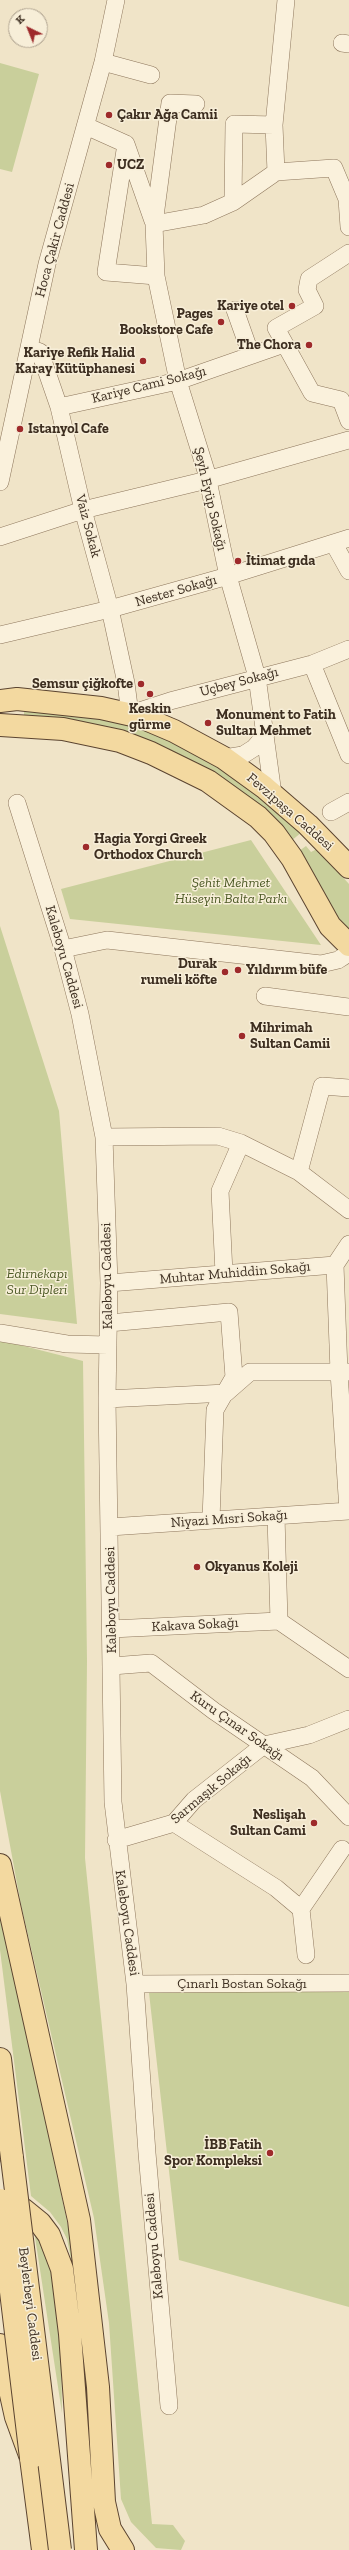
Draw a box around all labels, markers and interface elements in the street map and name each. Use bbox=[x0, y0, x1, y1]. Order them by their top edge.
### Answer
north arrow bbox=[8, 8, 48, 48]
text: K bbox=[13, 12, 27, 27]
place label: Çakır Ağa Camii bbox=[117, 107, 218, 123]
marker: Çakır Ağa Camii bbox=[104, 110, 114, 120]
place label: UCZ bbox=[117, 157, 144, 173]
marker: UCZ bbox=[104, 160, 114, 170]
street label: Hoca Çakir Caddesi bbox=[32, 181, 78, 299]
place label: Kariye otel bbox=[217, 298, 284, 314]
marker: Kariye otel bbox=[287, 301, 297, 311]
place label: Pages Bookstore Cafe bbox=[119, 306, 213, 338]
marker: Pages Bookstore Cafe bbox=[216, 317, 226, 327]
place label: The Chora bbox=[237, 337, 301, 353]
marker: The Chora bbox=[304, 340, 314, 350]
place label: Kariye Refik Halid Karay Kütüphanesi bbox=[15, 345, 135, 378]
marker: Kariye Refik Halid Karay Kütüphanesi bbox=[138, 356, 148, 366]
street label: Kariye Cami Sokağı bbox=[90, 363, 208, 407]
place label: Istanyol Cafe bbox=[28, 421, 109, 437]
marker: Istanyol Cafe bbox=[15, 424, 25, 434]
street label: Şeyh Eyüp Sokağı bbox=[190, 445, 230, 553]
street label: Vaiz Sokak bbox=[72, 493, 104, 559]
place label: İtimat gıda bbox=[246, 553, 315, 569]
marker: İtimat gıda bbox=[233, 556, 243, 566]
street label: Nester Sokağı bbox=[133, 571, 219, 611]
street label: Uçbey Sokağı bbox=[198, 663, 280, 701]
place label: Semsur çiğkofte bbox=[32, 676, 133, 692]
marker: Semsur çiğkofte bbox=[136, 679, 146, 689]
marker: Keskin gürme bbox=[145, 689, 155, 699]
place label: Keskin gürme bbox=[129, 701, 171, 734]
place label: Monument to Fatih Sultan Mehmet bbox=[216, 707, 336, 740]
marker: Monument to Fatih Sultan Mehmet bbox=[203, 718, 213, 728]
street label: Fevzipaşa Caddesi bbox=[243, 770, 337, 854]
place label: Hagia Yorgi Greek Orthodox Church bbox=[94, 831, 207, 864]
marker: Hagia Yorgi Greek Orthodox Church bbox=[81, 842, 91, 852]
park label: Şehit Mehmet Hüseyin Balta Parkı bbox=[175, 875, 287, 908]
street label: Kaleboyu Caddesi bbox=[41, 903, 87, 1011]
place label: Durak rumeli köfte bbox=[141, 956, 217, 988]
place label: Yıldırım büfe bbox=[246, 962, 327, 978]
marker: Yıldırım büfe bbox=[233, 965, 243, 975]
marker: Durak rumeli köfte bbox=[220, 967, 230, 977]
place label: Mihrimah Sultan Camii bbox=[250, 1020, 330, 1052]
marker: Mihrimah Sultan Camii bbox=[237, 1031, 247, 1041]
street label: Kaleboyu Caddesi bbox=[98, 1223, 116, 1329]
street label: Muhtar Muhiddin Sokağı bbox=[159, 1258, 311, 1288]
park label: Edirnekapı Sur Dipleri bbox=[7, 1266, 67, 1298]
street label: Niyazi Mısri Sokağı bbox=[170, 1507, 288, 1531]
street label: Kaleboyu Caddesi bbox=[102, 1547, 120, 1653]
place label: Okyanus Koleji bbox=[205, 1559, 298, 1575]
marker: Okyanus Koleji bbox=[192, 1562, 202, 1572]
street label: Kakava Sokağı bbox=[151, 1614, 239, 1636]
street label: Kuru Çınar Sokağı bbox=[187, 1687, 287, 1765]
street label: Sarmaşık Sokağı bbox=[167, 1751, 255, 1827]
place label: Neslişah Sultan Cami bbox=[230, 1807, 306, 1840]
marker: Neslişah Sultan Cami bbox=[309, 1818, 319, 1828]
street label: Kaleboyu Caddesi bbox=[111, 1869, 143, 1977]
street label: Çınarlı Bostan Sokağı bbox=[177, 1976, 307, 1992]
place label: İBB Fatih Spor Kompleksi bbox=[164, 2137, 262, 2170]
marker: İBB Fatih Spor Kompleksi bbox=[265, 2148, 275, 2158]
street label: Kaleboyu Caddesi bbox=[141, 2192, 167, 2300]
street label: Beylerbeyi Caddesi bbox=[15, 2246, 45, 2362]

